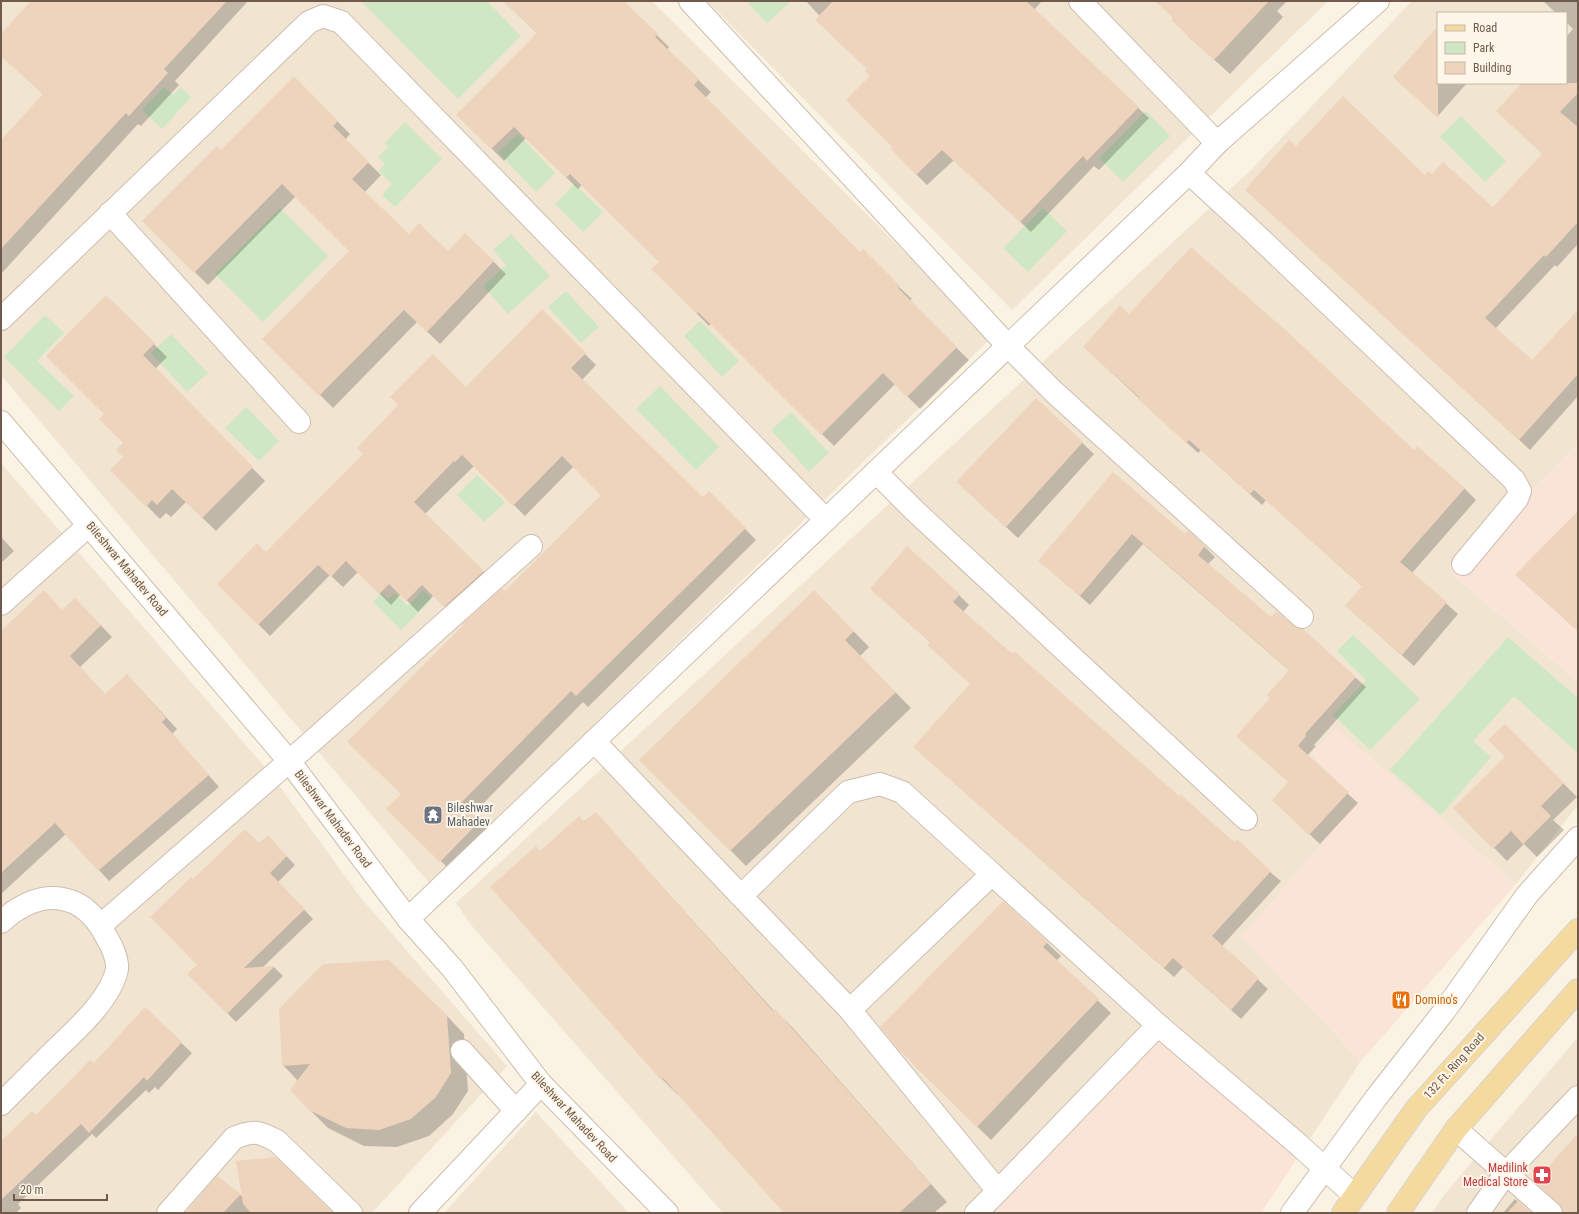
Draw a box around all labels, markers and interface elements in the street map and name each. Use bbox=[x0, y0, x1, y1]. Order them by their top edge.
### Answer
legend bbox=[1437, 12, 1567, 84]
text: Road bbox=[1473, 21, 1497, 35]
text: Park bbox=[1473, 41, 1495, 55]
text: Building bbox=[1473, 61, 1511, 75]
street label: Bileshwar Mahadev Road bbox=[83, 519, 171, 619]
street label: Bileshwar Mahadev Road bbox=[292, 767, 374, 871]
place label: Bileshwar Mahadev bbox=[447, 801, 493, 829]
temple icon: Bileshwar Mahadev bbox=[422, 804, 444, 826]
restaurant icon: Domino's bbox=[1390, 989, 1412, 1011]
place label: Domino's bbox=[1415, 993, 1458, 1007]
street label: 132 Ft. Ring Road bbox=[1421, 1030, 1487, 1102]
street label: Bileshwar Mahadev Road bbox=[528, 1069, 620, 1165]
place label: Medilink Medical Store bbox=[1463, 1161, 1529, 1189]
pharmacy icon: Medilink Medical Store bbox=[1531, 1164, 1553, 1186]
scale bar bbox=[14, 1176, 107, 1202]
text: 20 m bbox=[20, 1183, 44, 1197]

